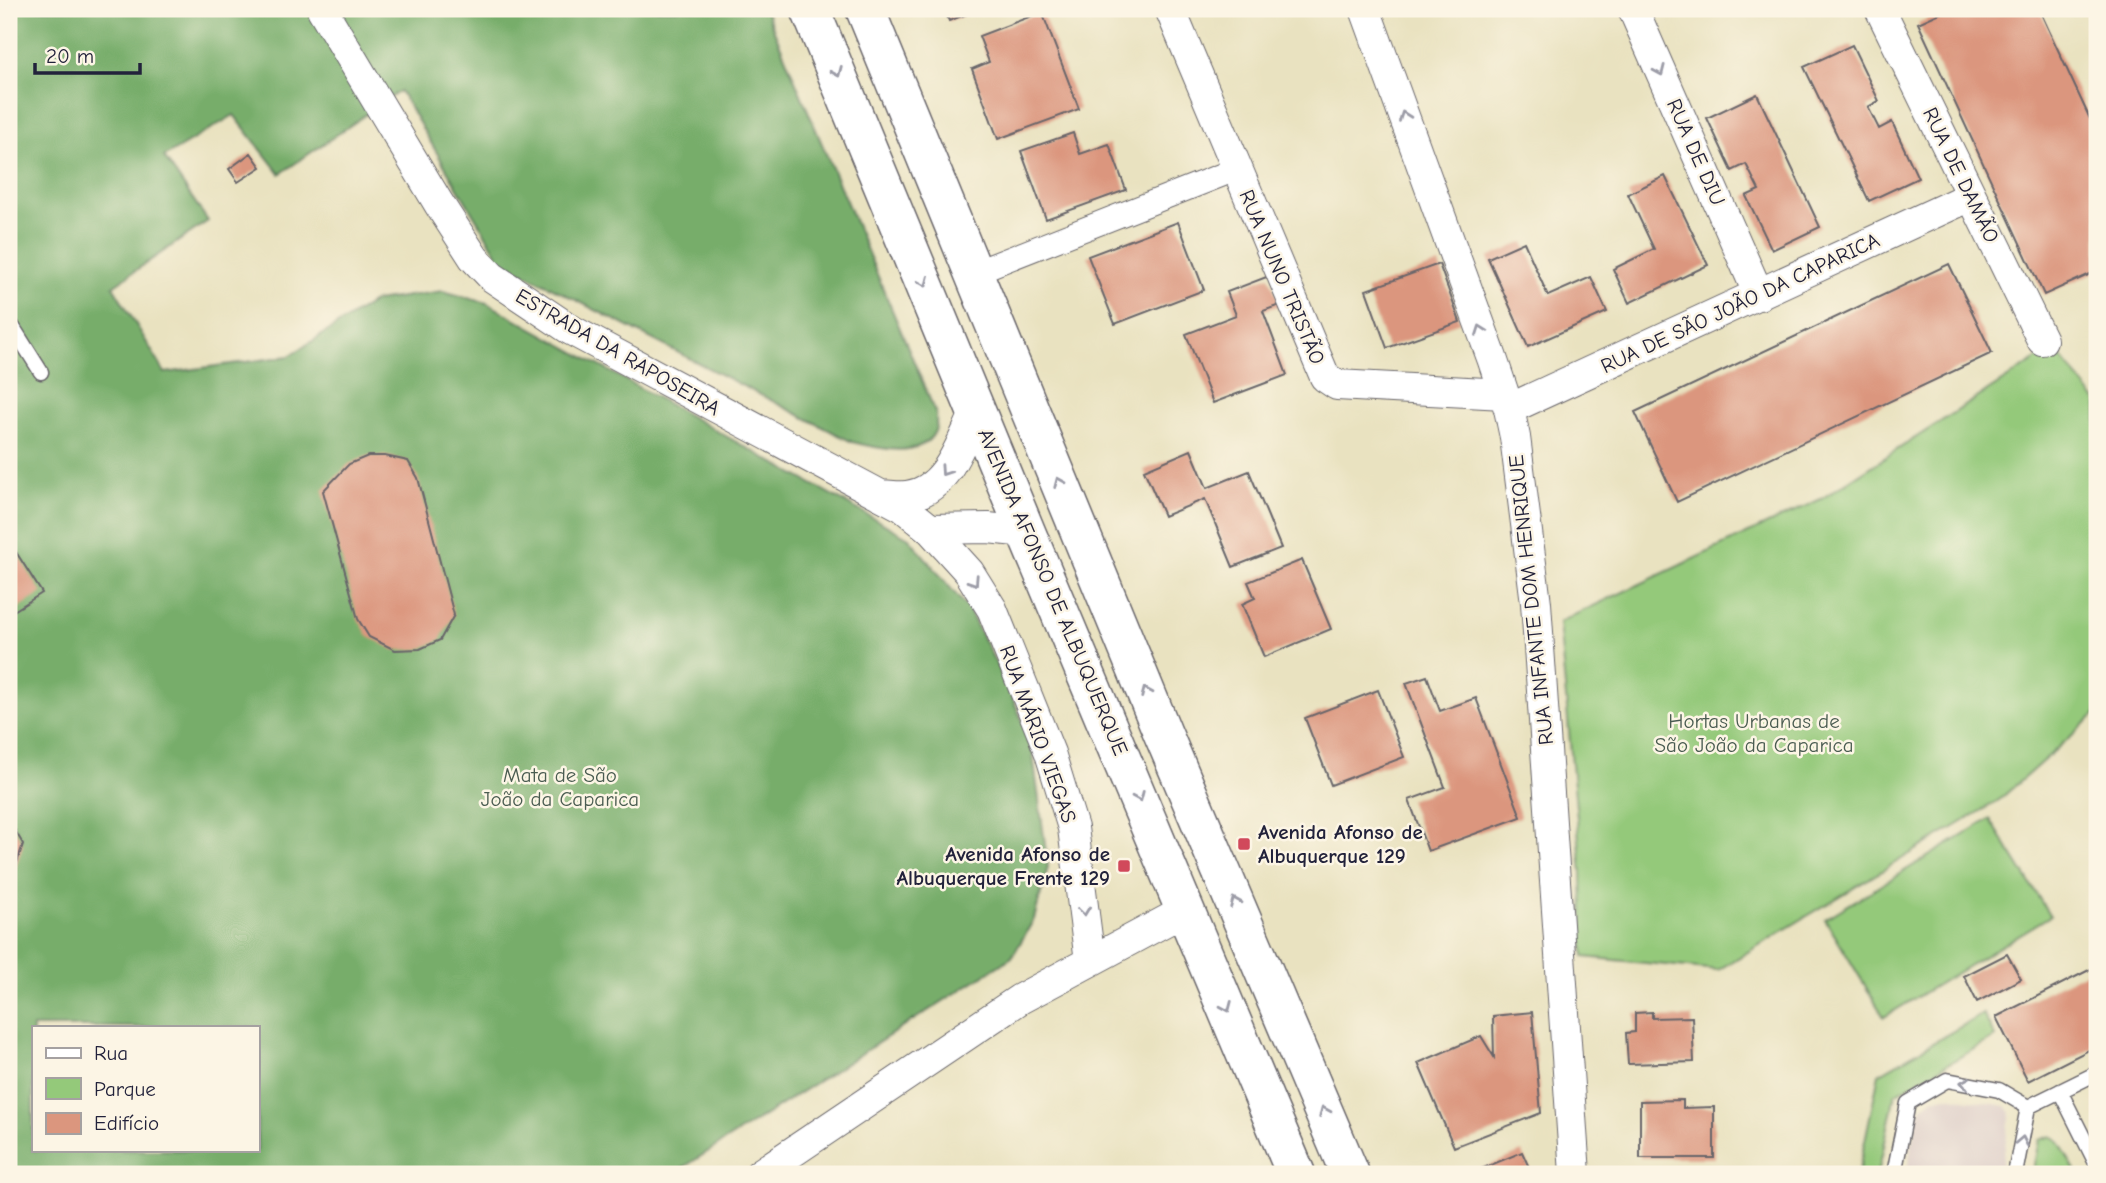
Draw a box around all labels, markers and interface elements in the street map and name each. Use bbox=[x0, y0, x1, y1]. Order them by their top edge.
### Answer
scale bar bbox=[35, 32, 140, 76]
text: 20 m bbox=[46, 44, 94, 68]
one-way arrow bbox=[1652, 64, 1666, 76]
one-way arrow bbox=[828, 65, 842, 77]
street label: RUA DE DIU bbox=[1662, 95, 1730, 209]
street label: RUA DE DAMÃO bbox=[1918, 103, 2004, 247]
one-way arrow bbox=[1398, 110, 1412, 122]
street label: RUA NUNO TRISTÃO bbox=[1234, 186, 1330, 368]
street label: RUA DE SÃO JOÃO DA CAPARICA bbox=[1597, 228, 1883, 378]
one-way arrow bbox=[916, 275, 930, 287]
street label: ESTRADA DA RAPOSEIRA bbox=[512, 284, 724, 420]
one-way arrow bbox=[1476, 324, 1490, 336]
street label: AVENIDA AFONSO DE ALBUQUERQUE bbox=[973, 425, 1133, 759]
street label: RUA INFANTE DOM HENRIQUE bbox=[1504, 454, 1558, 746]
one-way arrow bbox=[940, 463, 953, 476]
one-way arrow bbox=[1053, 477, 1067, 490]
one-way arrow bbox=[966, 573, 979, 586]
street label: RUA MÁRIO VIEGAS bbox=[995, 642, 1081, 826]
one-way arrow bbox=[1141, 687, 1155, 699]
park label: Hortas Urbanas de São João da Caparica bbox=[1655, 709, 1853, 757]
park label: Mata de São João da Caparica bbox=[481, 763, 639, 811]
one-way arrow bbox=[1131, 790, 1145, 803]
place label: Avenida Afonso de Albuquerque 129 bbox=[1258, 820, 1423, 868]
marker: Avenida Afonso de Albuquerque 129 bbox=[1236, 836, 1252, 852]
place label: Avenida Afonso de Albuquerque Frente 129 bbox=[896, 842, 1110, 890]
marker: Avenida Afonso de Albuquerque Frente 129 bbox=[1116, 858, 1132, 874]
one-way arrow bbox=[1229, 897, 1243, 909]
one-way arrow bbox=[1076, 905, 1091, 916]
one-way arrow bbox=[1219, 1000, 1233, 1013]
legend bbox=[32, 1026, 259, 1152]
text: Rua bbox=[94, 1041, 128, 1065]
text: Parque bbox=[94, 1077, 156, 1101]
one-way arrow bbox=[1959, 1077, 1971, 1092]
one-way arrow bbox=[1318, 1106, 1332, 1119]
text: Edifício bbox=[94, 1111, 159, 1135]
one-way arrow bbox=[2013, 1135, 2028, 1147]

